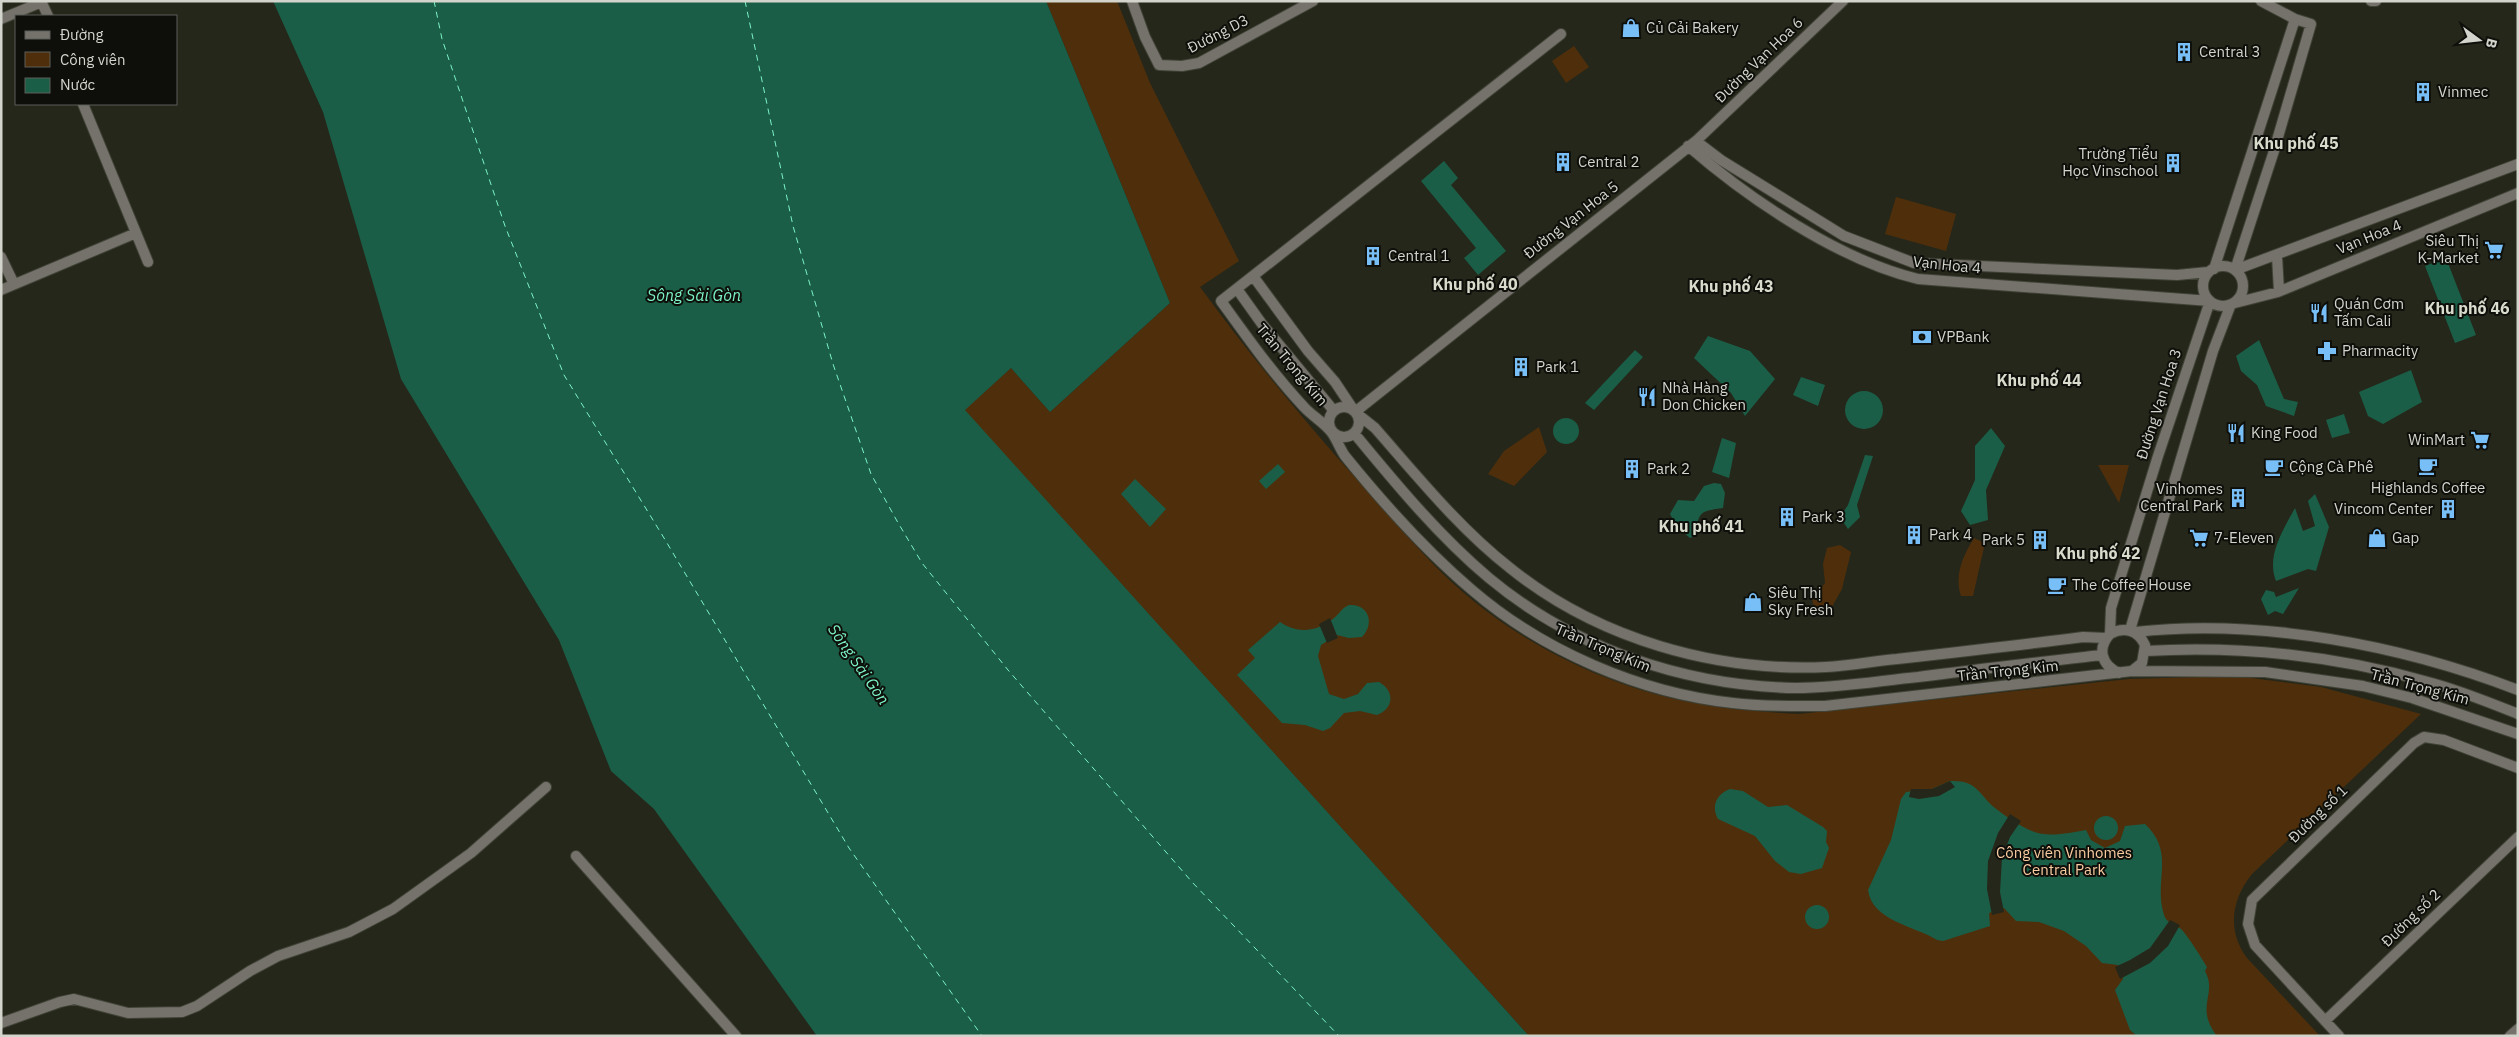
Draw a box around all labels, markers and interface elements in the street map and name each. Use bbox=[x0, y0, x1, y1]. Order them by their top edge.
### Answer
street label: Đường D3 bbox=[1184, 10, 1252, 57]
street label: Đường Vạn Hoa 6 bbox=[1711, 13, 1807, 107]
legend bbox=[15, 15, 178, 105]
north arrow bbox=[2454, 15, 2504, 65]
shop icon: Củ Cải Bakery bbox=[1620, 17, 1642, 39]
place label: Củ Cải Bakery bbox=[1646, 18, 1739, 37]
text: Đường bbox=[60, 25, 104, 44]
text: B bbox=[2482, 37, 2501, 50]
building icon: Central 3 bbox=[2173, 41, 2195, 63]
place label: Central 3 bbox=[2199, 42, 2260, 61]
text: Công viên bbox=[60, 50, 126, 69]
text: Nước bbox=[60, 75, 96, 94]
building icon: Vinmec bbox=[2412, 81, 2434, 103]
place label: Vinmec bbox=[2438, 82, 2489, 101]
district label: Khu phố 45 bbox=[2253, 132, 2339, 153]
place label: Trường Tiểu Học Vinschool bbox=[2062, 144, 2158, 180]
building icon: Central 2 bbox=[1552, 151, 1574, 173]
place label: Central 2 bbox=[1578, 152, 1639, 171]
building icon: Trường Tiểu Học Vinschool bbox=[2162, 152, 2184, 174]
street label: Đường Vạn Hoa 5 bbox=[1519, 177, 1622, 263]
street label: Vạn Hoa 4 bbox=[2334, 215, 2404, 258]
place label: Siêu Thị K-Market bbox=[2417, 231, 2479, 267]
supermarket icon: Siêu Thị K-Market bbox=[2483, 239, 2505, 261]
building icon: Central 1 bbox=[1362, 245, 1384, 267]
place label: Central 1 bbox=[1388, 246, 1449, 265]
street label: Vạn Hoa 4 bbox=[1912, 251, 1982, 278]
district label: Khu phố 40 bbox=[1432, 273, 1518, 294]
district label: Khu phố 43 bbox=[1688, 275, 1774, 296]
water label: Sông Sài Gòn bbox=[647, 285, 741, 305]
place label: Quán Cơm Tấm Cali bbox=[2334, 294, 2404, 330]
district label: Khu phố 46 bbox=[2424, 297, 2510, 318]
restaurant icon: Quán Cơm Tấm Cali bbox=[2308, 302, 2330, 324]
street label: Trần Trọng Kim bbox=[1252, 320, 1332, 410]
bank icon: VPBank bbox=[1911, 326, 1933, 348]
place label: VPBank bbox=[1937, 327, 1990, 346]
pharmacy icon: Pharmacity bbox=[2316, 340, 2338, 362]
place label: Pharmacity bbox=[2342, 341, 2419, 360]
street label: Đường Vạn Hoa 3 bbox=[2132, 346, 2185, 462]
building icon: Park 1 bbox=[1510, 356, 1532, 378]
place label: Park 1 bbox=[1536, 357, 1579, 376]
district label: Khu phố 44 bbox=[1996, 369, 2082, 390]
place label: Nhà Hàng Don Chicken bbox=[1662, 378, 1746, 414]
restaurant icon: Nhà Hàng Don Chicken bbox=[1636, 386, 1658, 408]
restaurant icon: King Food bbox=[2225, 422, 2247, 444]
place label: King Food bbox=[2251, 423, 2318, 442]
supermarket icon: WinMart bbox=[2469, 429, 2491, 451]
place label: WinMart bbox=[2408, 430, 2465, 449]
cafe icon: Highlands Coffee bbox=[2417, 455, 2439, 477]
cafe icon: Cộng Cà Phê bbox=[2263, 456, 2285, 478]
place label: Cộng Cà Phê bbox=[2289, 457, 2373, 476]
building icon: Park 2 bbox=[1621, 458, 1643, 480]
place label: Park 2 bbox=[1647, 459, 1690, 478]
place label: Highlands Coffee bbox=[2371, 478, 2485, 497]
place label: Vinhomes Central Park bbox=[2140, 479, 2223, 515]
building icon: Vinhomes Central Park bbox=[2227, 487, 2249, 509]
building icon: Vincom Center bbox=[2437, 498, 2459, 520]
place label: Vincom Center bbox=[2334, 499, 2433, 518]
building icon: Park 3 bbox=[1776, 506, 1798, 528]
place label: Park 3 bbox=[1802, 507, 1845, 526]
district label: Khu phố 41 bbox=[1658, 515, 1744, 536]
building icon: Park 4 bbox=[1903, 524, 1925, 546]
place label: Park 4 bbox=[1929, 525, 1972, 544]
supermarket icon: 7-Eleven bbox=[2188, 527, 2210, 549]
shop icon: Gap bbox=[2366, 527, 2388, 549]
place label: 7-Eleven bbox=[2214, 528, 2274, 547]
place label: Gap bbox=[2392, 528, 2419, 547]
building icon: Park 5 bbox=[2029, 529, 2051, 551]
place label: Park 5 bbox=[1982, 530, 2025, 549]
district label: Khu phố 42 bbox=[2055, 542, 2141, 563]
cafe icon: The Coffee House bbox=[2046, 574, 2068, 596]
place label: The Coffee House bbox=[2072, 575, 2191, 594]
place label: Siêu Thị Sky Fresh bbox=[1768, 583, 1833, 619]
shop icon: Siêu Thị Sky Fresh bbox=[1742, 591, 1764, 613]
street label: Trần Trọng Kim bbox=[1553, 619, 1654, 676]
water label: Sông Sài Gòn bbox=[824, 620, 894, 708]
street label: Trần Trọng Kim bbox=[1956, 656, 2059, 685]
street label: Trần Trọng Kim bbox=[2369, 664, 2472, 709]
street label: Đường số 1 bbox=[2284, 781, 2351, 847]
park label: Công viên Vinhomes Central Park bbox=[1996, 843, 2132, 879]
street label: Đường số 2 bbox=[2377, 885, 2444, 951]

